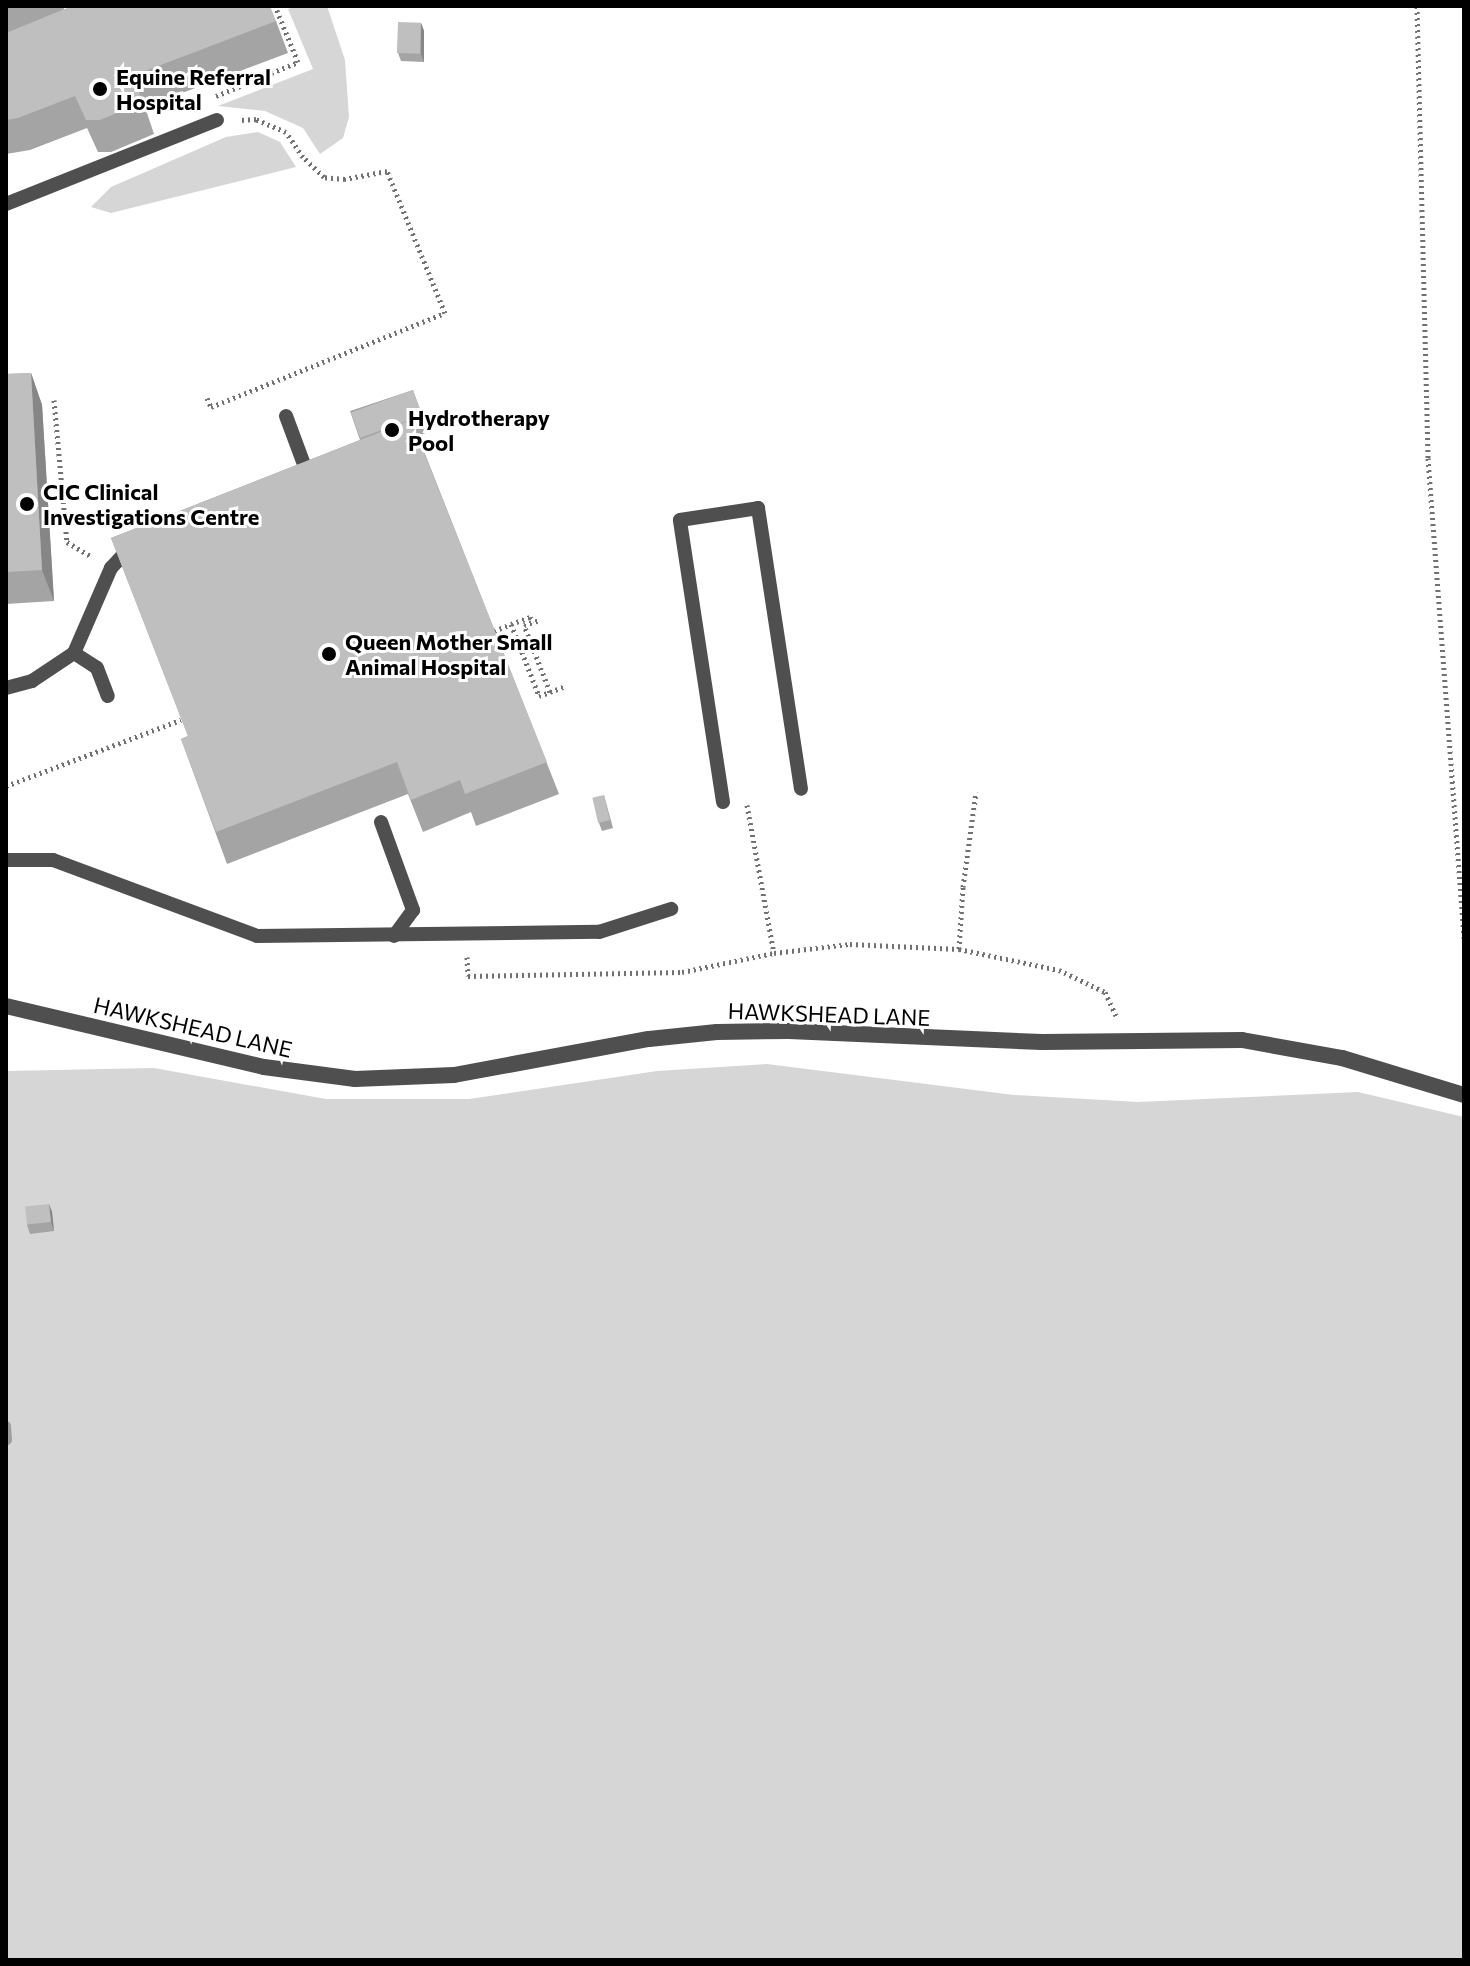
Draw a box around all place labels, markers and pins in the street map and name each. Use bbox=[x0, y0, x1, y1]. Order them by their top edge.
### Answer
place label: Equine Referral Hospital bbox=[116, 63, 271, 114]
marker: Equine Referral Hospital bbox=[91, 80, 109, 98]
place label: Hydrotherapy Pool bbox=[408, 404, 550, 456]
marker: Hydrotherapy Pool bbox=[383, 421, 401, 439]
place label: CIC Clinical Investigations Centre bbox=[43, 478, 259, 530]
marker: CIC Clinical Investigations Centre bbox=[18, 495, 36, 513]
place label: Queen Mother Small Animal Hospital bbox=[345, 628, 553, 680]
marker: Queen Mother Small Animal Hospital bbox=[320, 645, 338, 663]

